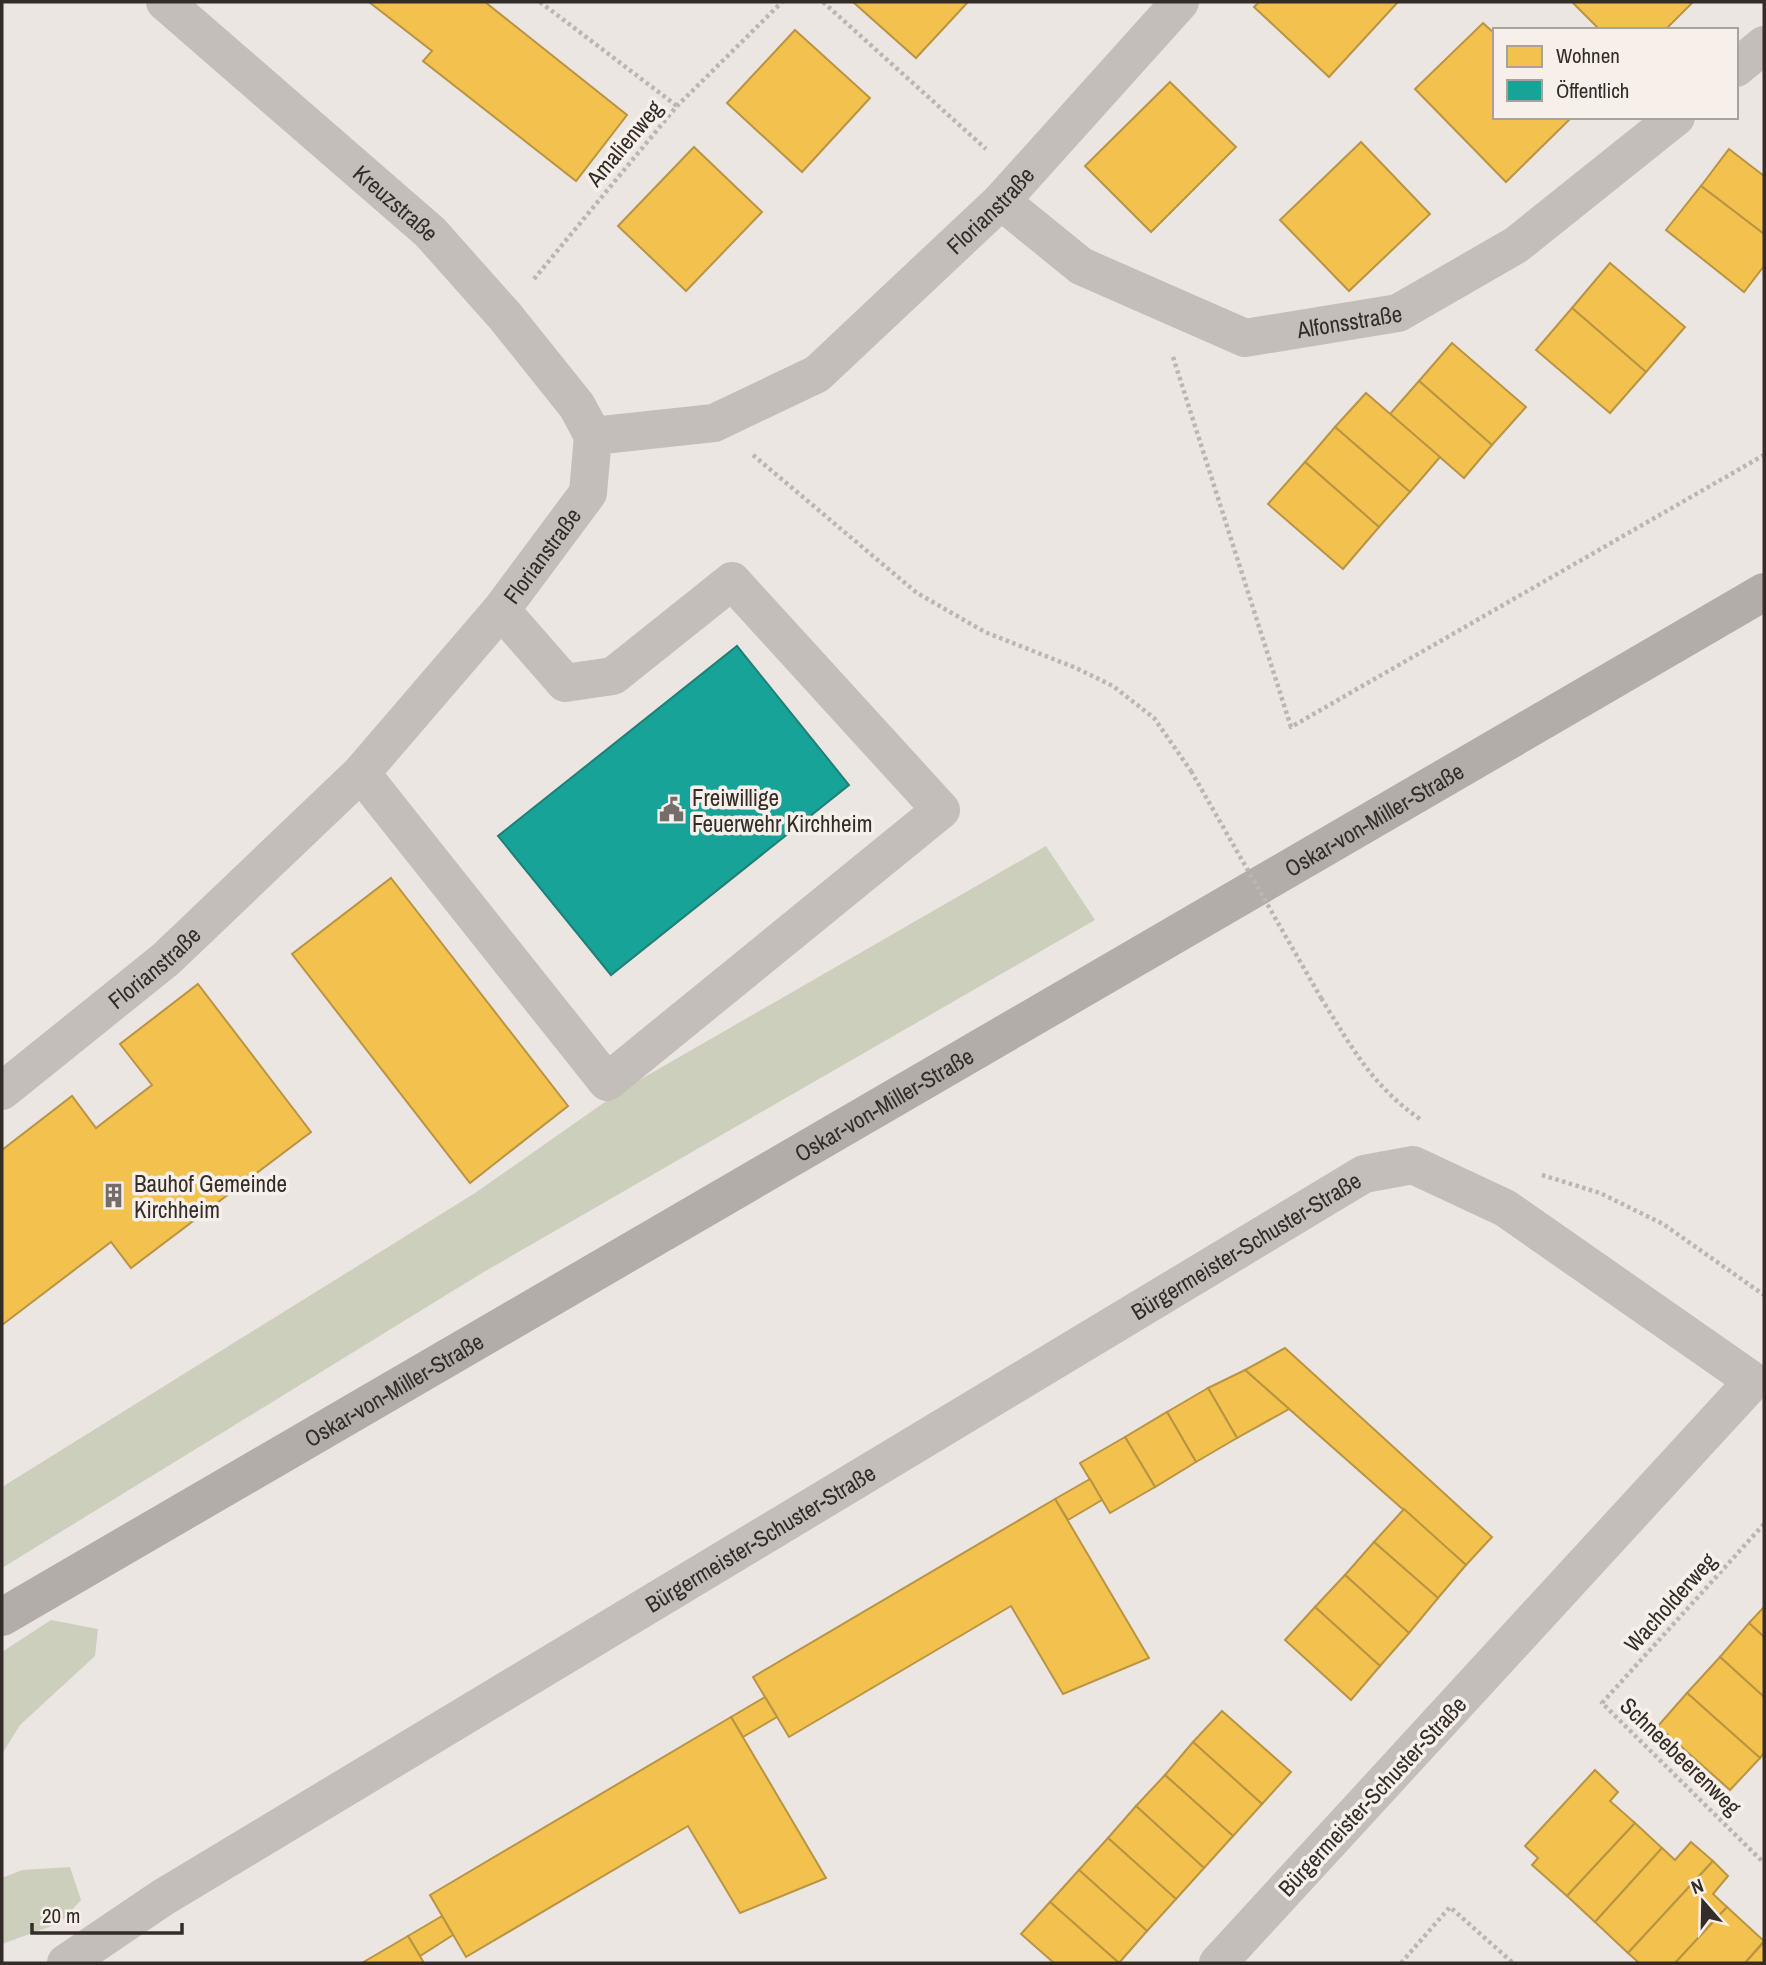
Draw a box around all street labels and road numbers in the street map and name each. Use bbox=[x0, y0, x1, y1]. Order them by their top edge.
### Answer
street label: Amalienweg bbox=[578, 93, 670, 193]
street label: Kreuzstraße bbox=[347, 157, 446, 247]
street label: Florianstraße bbox=[939, 159, 1041, 260]
street label: Alfonsstraße bbox=[1294, 297, 1404, 345]
street label: Florianstraße bbox=[496, 501, 588, 610]
street label: Oskar-von-Miller-Straße bbox=[1279, 755, 1469, 883]
street label: Florianstraße bbox=[101, 919, 207, 1015]
street label: Oskar-von-Miller-Straße bbox=[788, 1040, 979, 1168]
street label: Bürgermeister-Schuster-Straße bbox=[1125, 1164, 1366, 1326]
street label: Oskar-von-Miller-Straße bbox=[298, 1325, 489, 1454]
street label: Bürgermeister-Schuster-Straße bbox=[639, 1457, 881, 1619]
street label: Wacholderweg bbox=[1617, 1545, 1723, 1658]
street label: Bürgermeister-Schuster-Straße bbox=[1271, 1689, 1473, 1903]
street label: Schneebeerenweg bbox=[1614, 1690, 1749, 1822]

